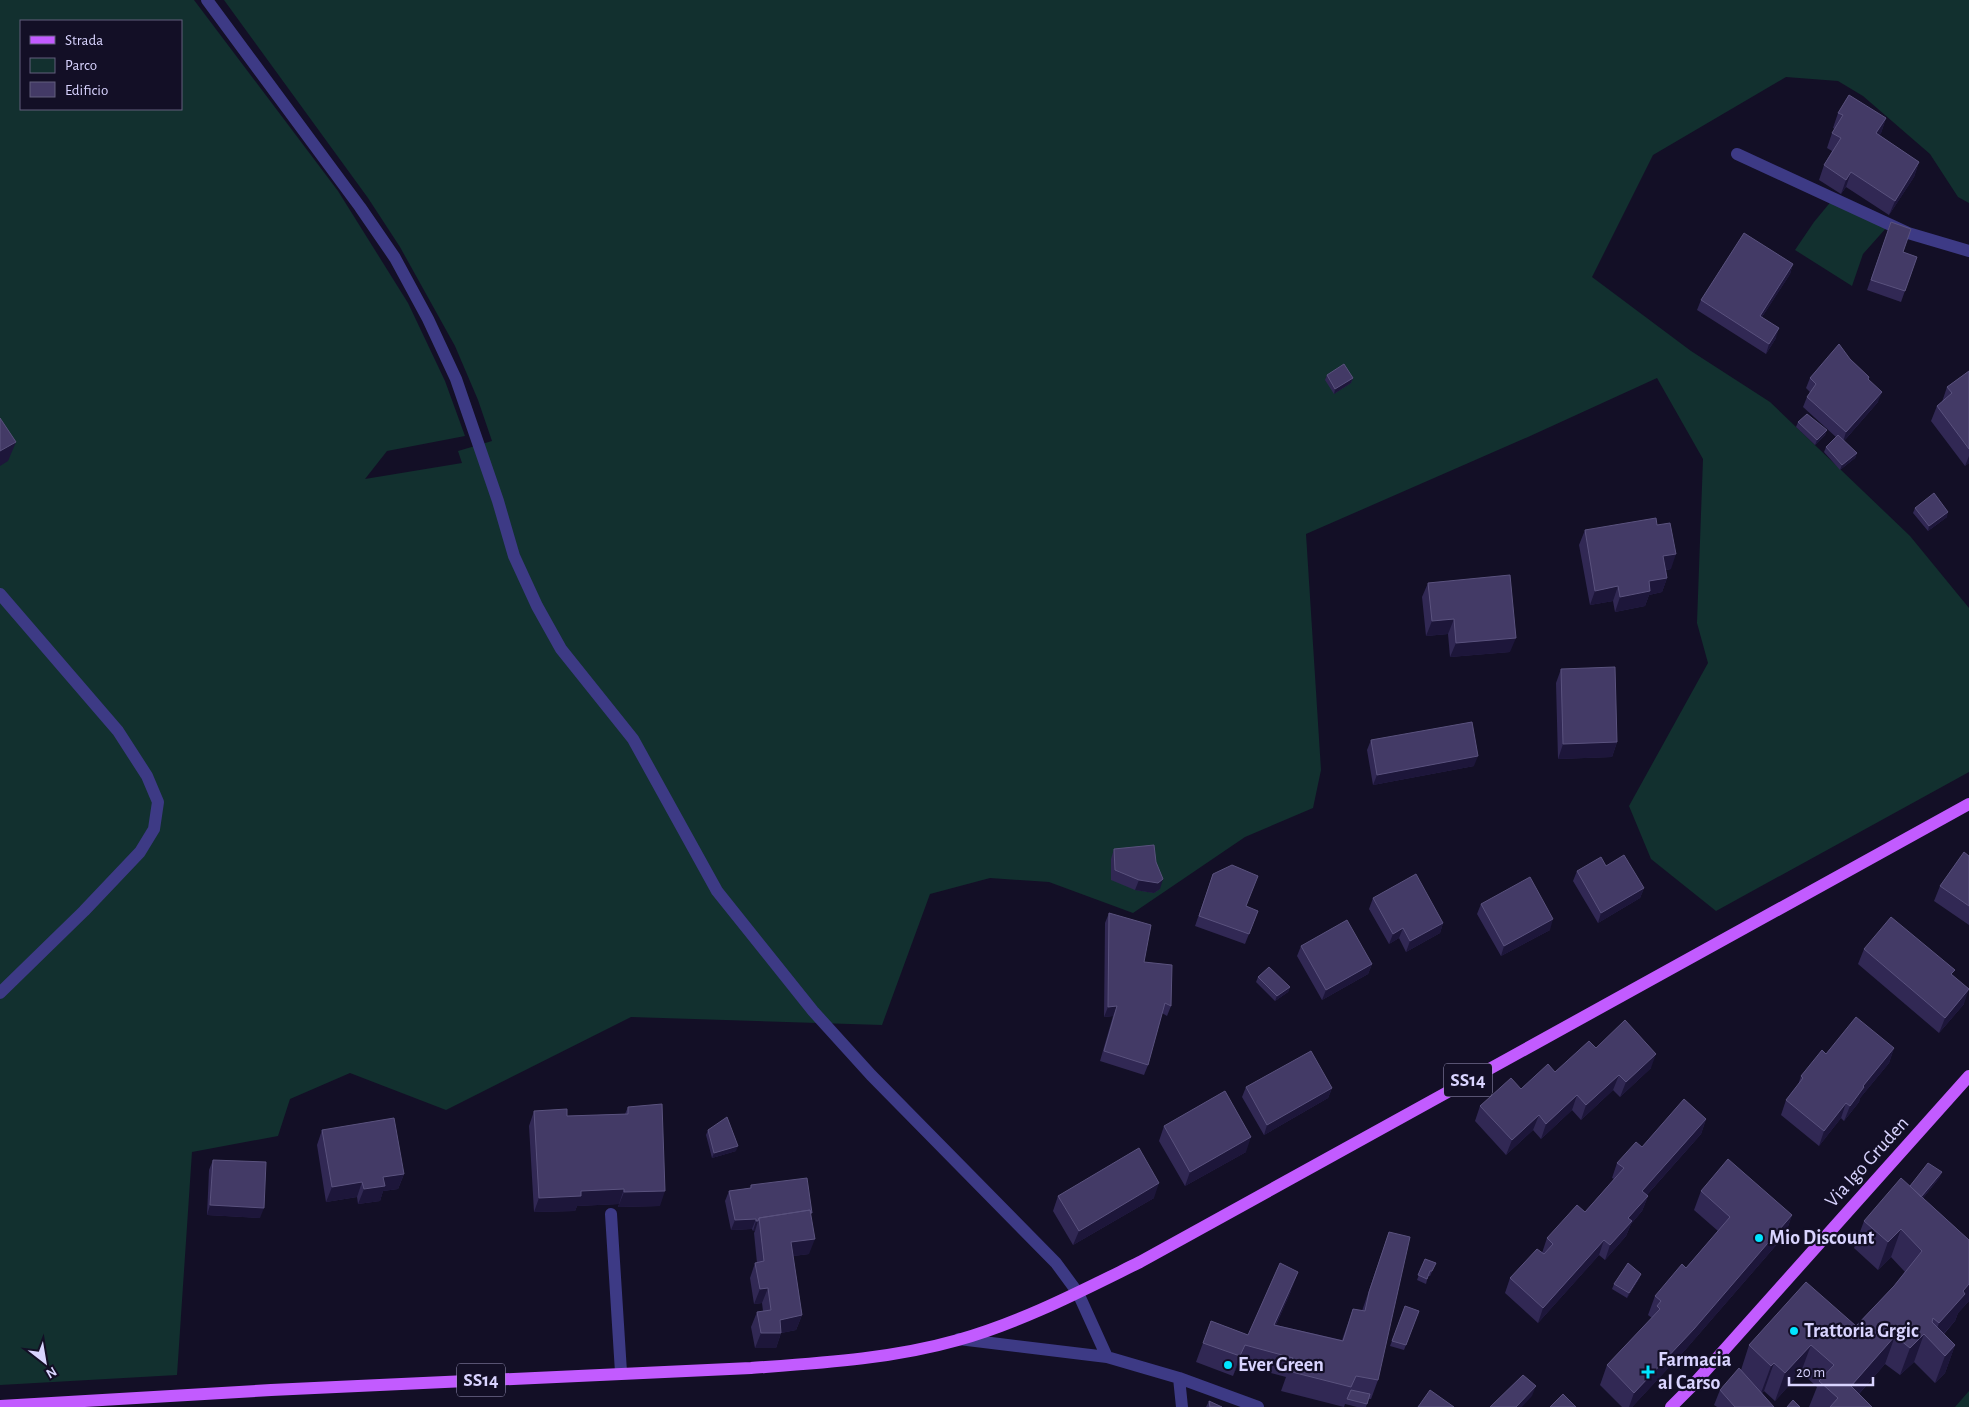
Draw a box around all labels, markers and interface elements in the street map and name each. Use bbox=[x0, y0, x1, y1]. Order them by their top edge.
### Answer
legend bbox=[20, 20, 182, 110]
text: Strada bbox=[65, 33, 103, 48]
text: Parco bbox=[65, 58, 97, 73]
text: Edificio bbox=[65, 83, 108, 98]
road number: SS14 bbox=[1444, 1064, 1492, 1096]
street label: Via Igo Gruden bbox=[1821, 1113, 1913, 1211]
place label: Mio Discount bbox=[1769, 1228, 1875, 1248]
marker: Mio Discount bbox=[1753, 1232, 1765, 1244]
place label: Trattoria Grgic bbox=[1804, 1321, 1919, 1341]
marker: Trattoria Grgic bbox=[1788, 1325, 1800, 1337]
north arrow bbox=[20, 1337, 70, 1387]
place label: Farmacia al Carso bbox=[1658, 1350, 1732, 1393]
scale bar bbox=[1789, 1354, 1873, 1386]
place label: Ever Green bbox=[1238, 1355, 1324, 1375]
marker: Ever Green bbox=[1222, 1359, 1234, 1371]
text: N bbox=[43, 1364, 59, 1381]
road number: SS14 bbox=[457, 1364, 505, 1396]
text: 20 m bbox=[1796, 1365, 1825, 1380]
marker: Farmacia al Carso bbox=[1642, 1366, 1654, 1378]

